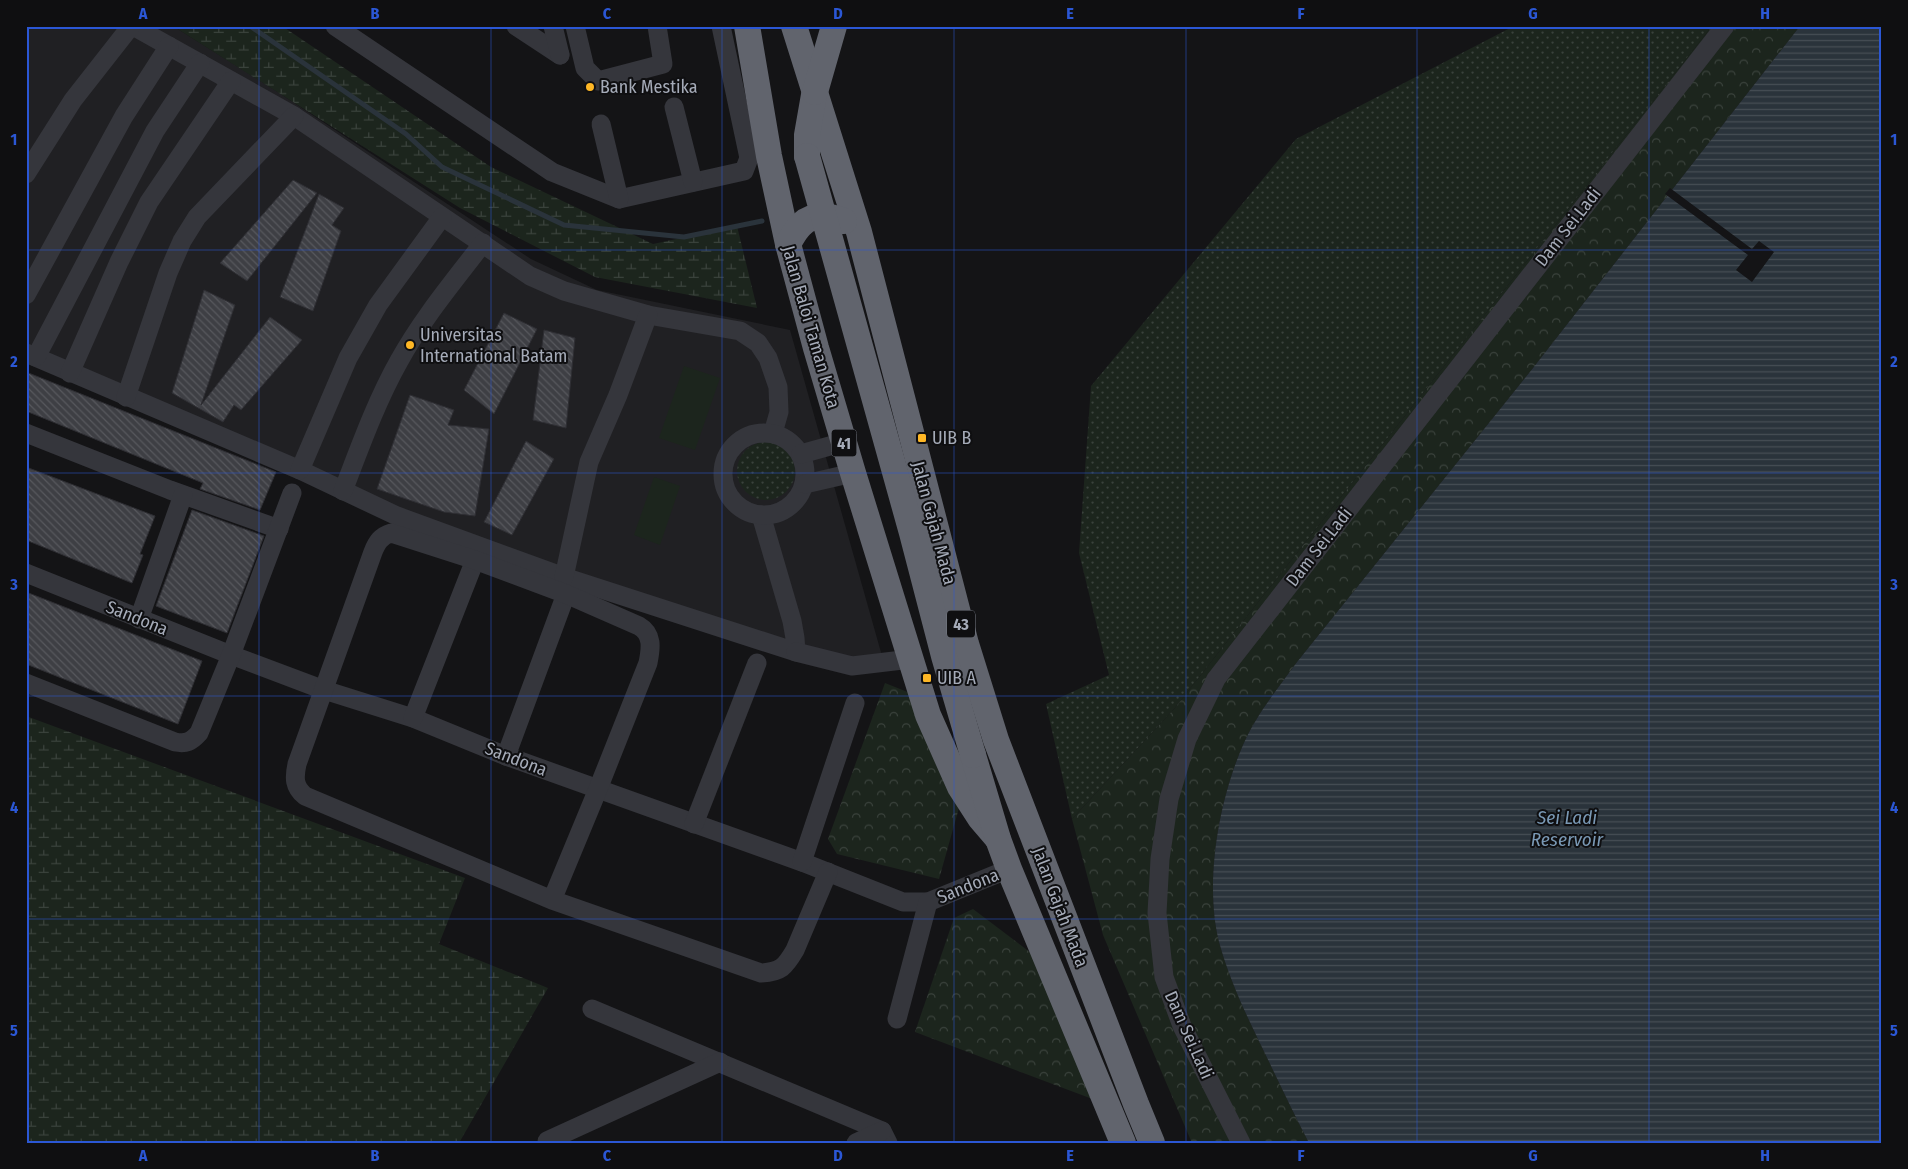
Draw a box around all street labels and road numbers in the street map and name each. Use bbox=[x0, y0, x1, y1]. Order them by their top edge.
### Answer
street label: Dam Sei.Ladi bbox=[1530, 183, 1606, 271]
street label: Jalan Baloi Taman Kota bbox=[777, 243, 845, 411]
road number: 41 bbox=[832, 429, 856, 456]
street label: Jalan Gajah Mada bbox=[907, 459, 961, 587]
street label: Dam Sei.Ladi bbox=[1281, 503, 1357, 591]
street label: Sandona bbox=[103, 596, 171, 640]
road number: 43 bbox=[947, 610, 975, 638]
street label: Sandona bbox=[482, 737, 550, 781]
street label: Jalan Gajah Mada bbox=[1027, 844, 1093, 970]
street label: Sandona bbox=[934, 864, 1002, 908]
street label: Dam Sei.Ladi bbox=[1160, 987, 1218, 1083]

